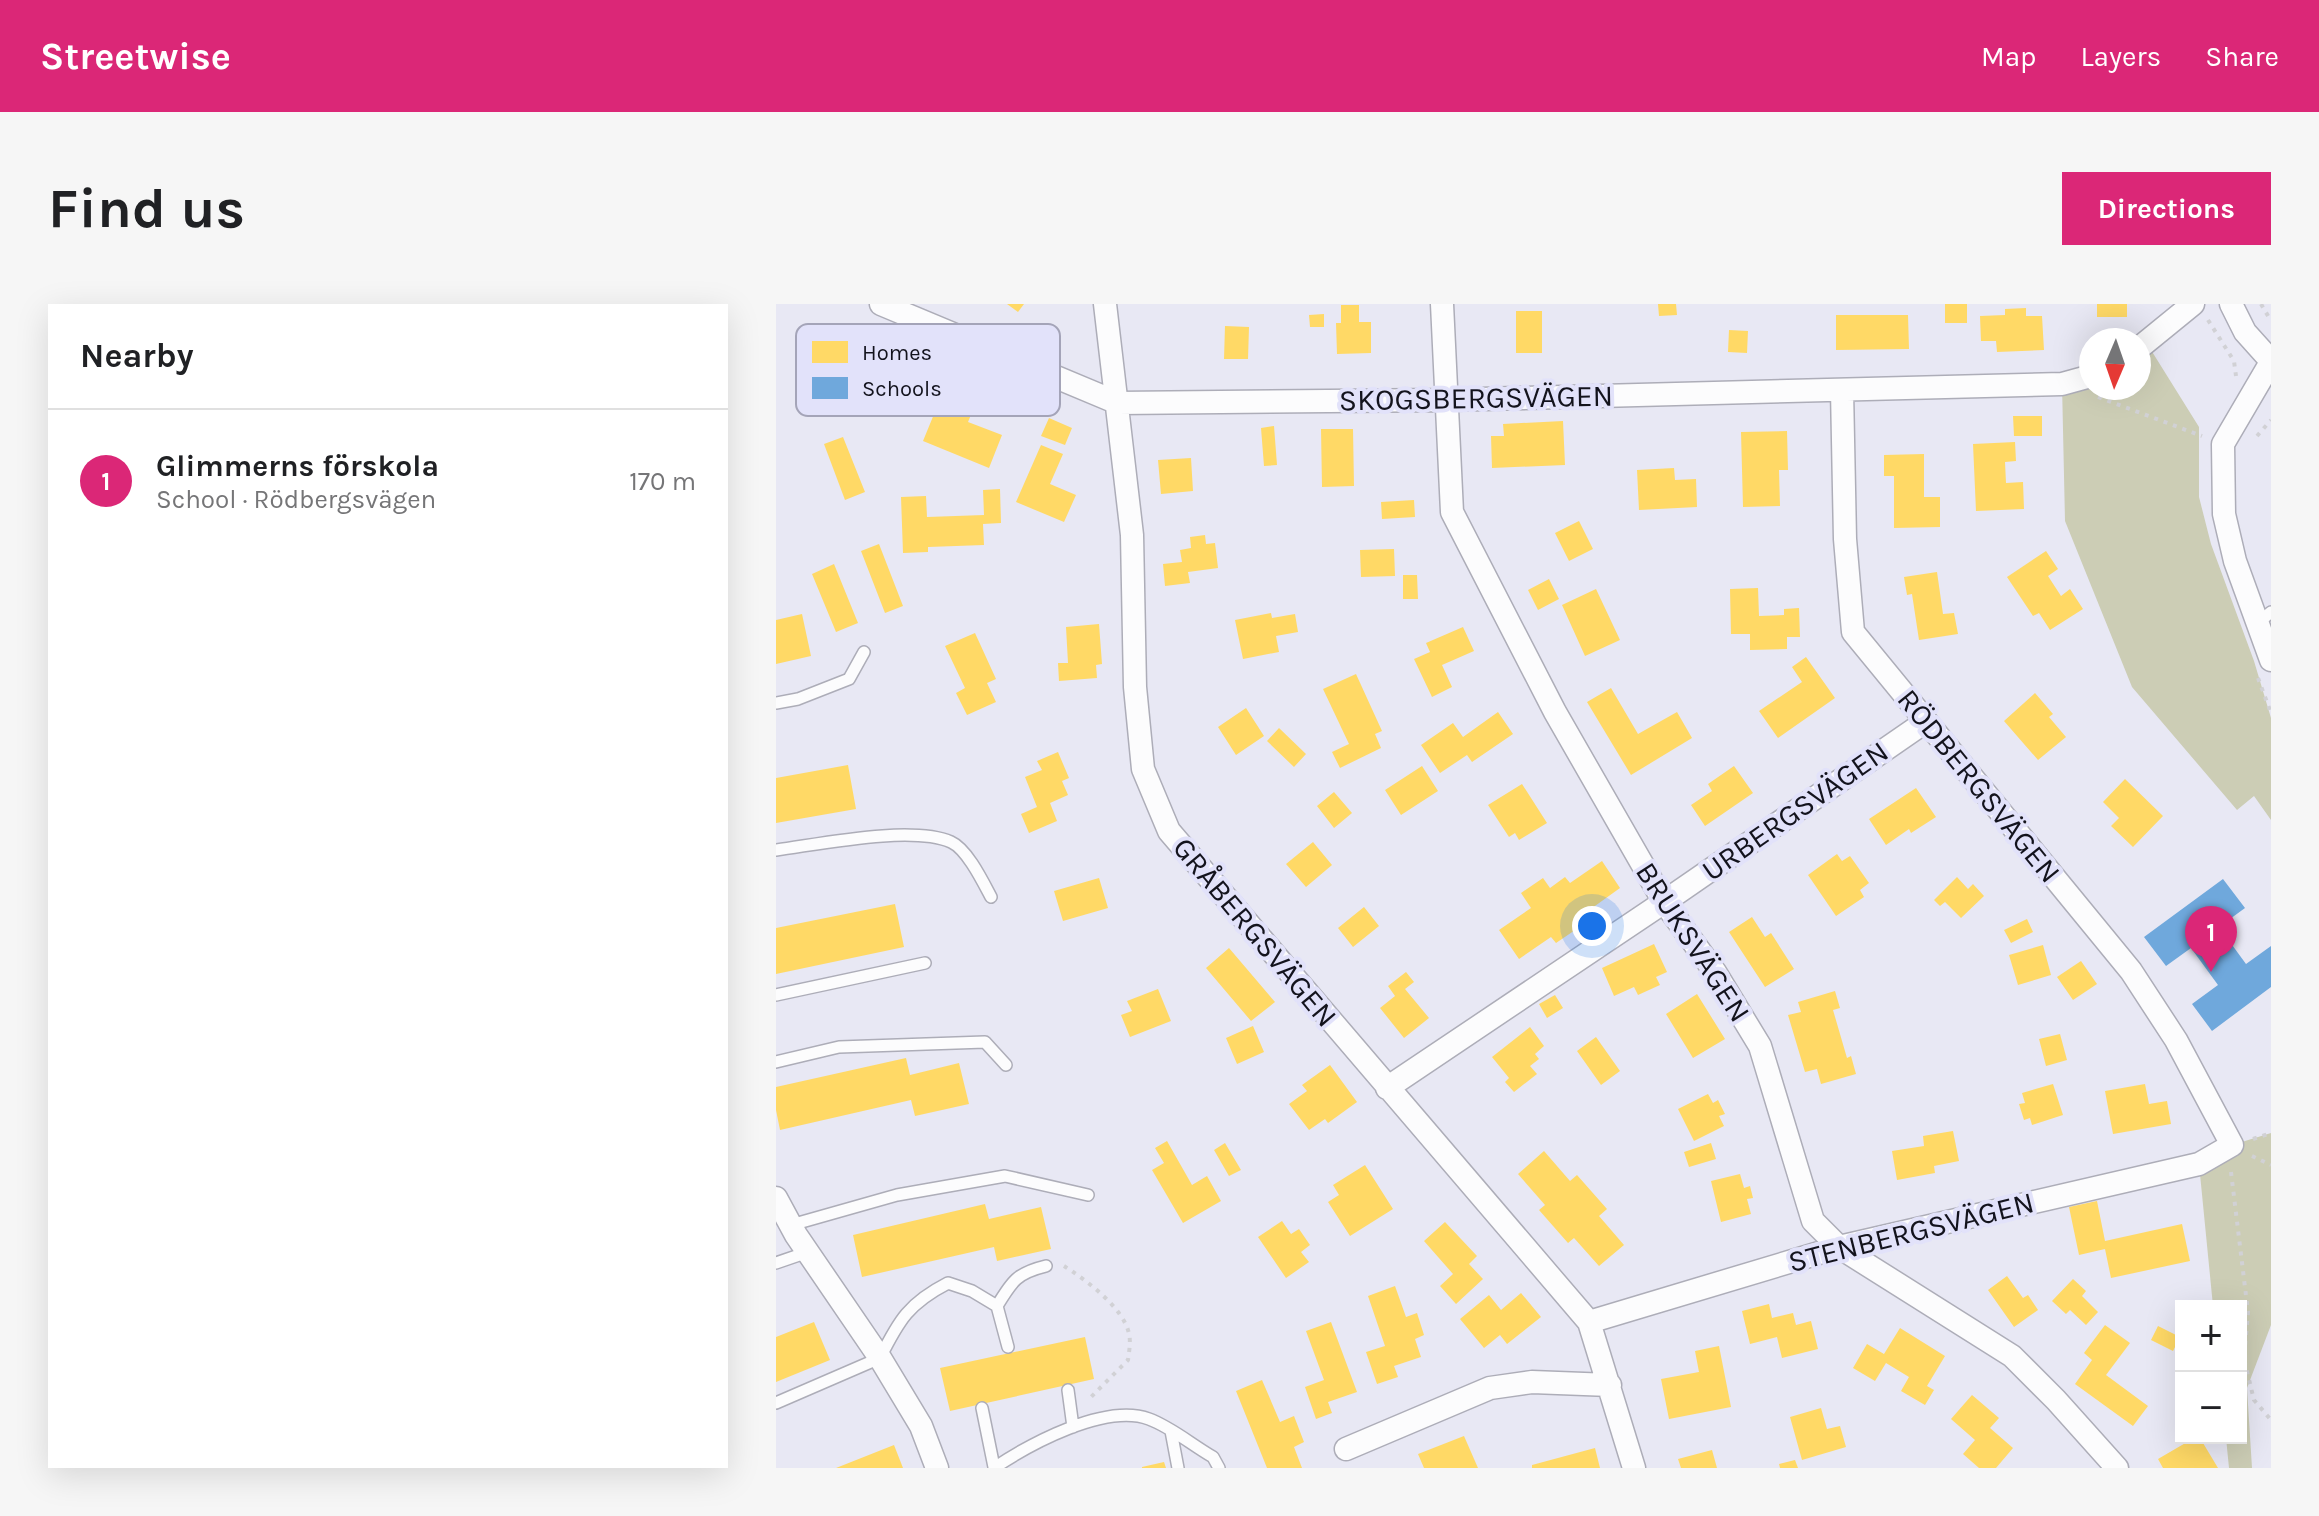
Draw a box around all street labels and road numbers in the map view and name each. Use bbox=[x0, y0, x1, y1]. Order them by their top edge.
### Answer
street label: SKOGSBERGSVÄGEN bbox=[1339, 378, 1613, 418]
street label: RÖDBERGSVÄGEN bbox=[1890, 682, 2068, 890]
street label: URBERGSVÄGEN bbox=[1695, 733, 1895, 889]
street label: GRÅBERGSVÄGEN bbox=[1165, 830, 1345, 1034]
street label: BRUKSVÄGEN bbox=[1628, 856, 1758, 1028]
street label: STENBERGSVÄGEN bbox=[1785, 1184, 2037, 1280]

